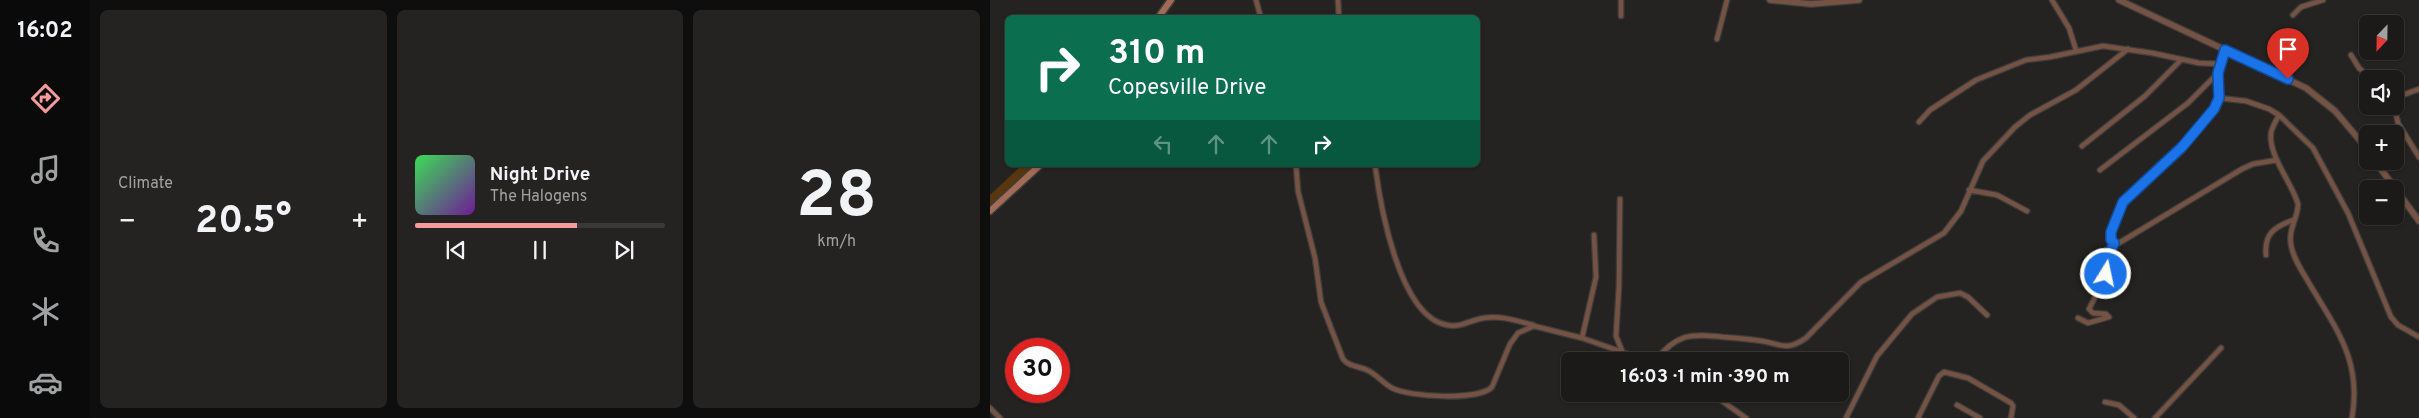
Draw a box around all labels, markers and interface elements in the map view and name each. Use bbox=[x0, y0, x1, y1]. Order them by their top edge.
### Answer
north arrow bbox=[2359, 15, 2404, 60]
map controls bbox=[2359, 15, 2404, 225]
text: 16:02 bbox=[17, 18, 73, 45]
pin bbox=[2267, 28, 2309, 79]
text: 310 m bbox=[1108, 32, 1205, 76]
icon: right bbox=[1025, 35, 1090, 100]
icon: arrive bbox=[2274, 35, 2302, 63]
button: sound bbox=[2359, 70, 2404, 115]
text: Copesville Drive bbox=[1108, 75, 1266, 102]
icon: directions bbox=[28, 81, 63, 116]
button: + bbox=[2359, 125, 2404, 170]
icon: left bbox=[1149, 130, 1177, 158]
icon: ahead bbox=[1202, 130, 1230, 158]
icon: ahead bbox=[1255, 130, 1283, 158]
icon: right bbox=[1308, 130, 1336, 158]
icon: music bbox=[28, 152, 63, 187]
text: 28 bbox=[796, 158, 877, 240]
text: Night Drive bbox=[490, 163, 590, 187]
text: Climate bbox=[118, 174, 173, 194]
button: − bbox=[2359, 180, 2404, 225]
text: The Halogens bbox=[490, 187, 587, 207]
text: 20.5° bbox=[195, 198, 292, 247]
text: − bbox=[118, 205, 136, 241]
text: + bbox=[351, 205, 369, 241]
icon: phone bbox=[28, 223, 63, 258]
text: km/h bbox=[817, 232, 856, 252]
icon: previous bbox=[442, 236, 470, 264]
icon: pause bbox=[526, 236, 554, 264]
icon: next bbox=[610, 236, 638, 264]
position arrow bbox=[2079, 247, 2131, 299]
icon: climate bbox=[28, 294, 63, 329]
speed limit sign: 30 bbox=[1005, 338, 1070, 403]
icon: car bbox=[28, 365, 63, 400]
text: 16:03 · 1 min · 390 m bbox=[1620, 365, 1790, 389]

